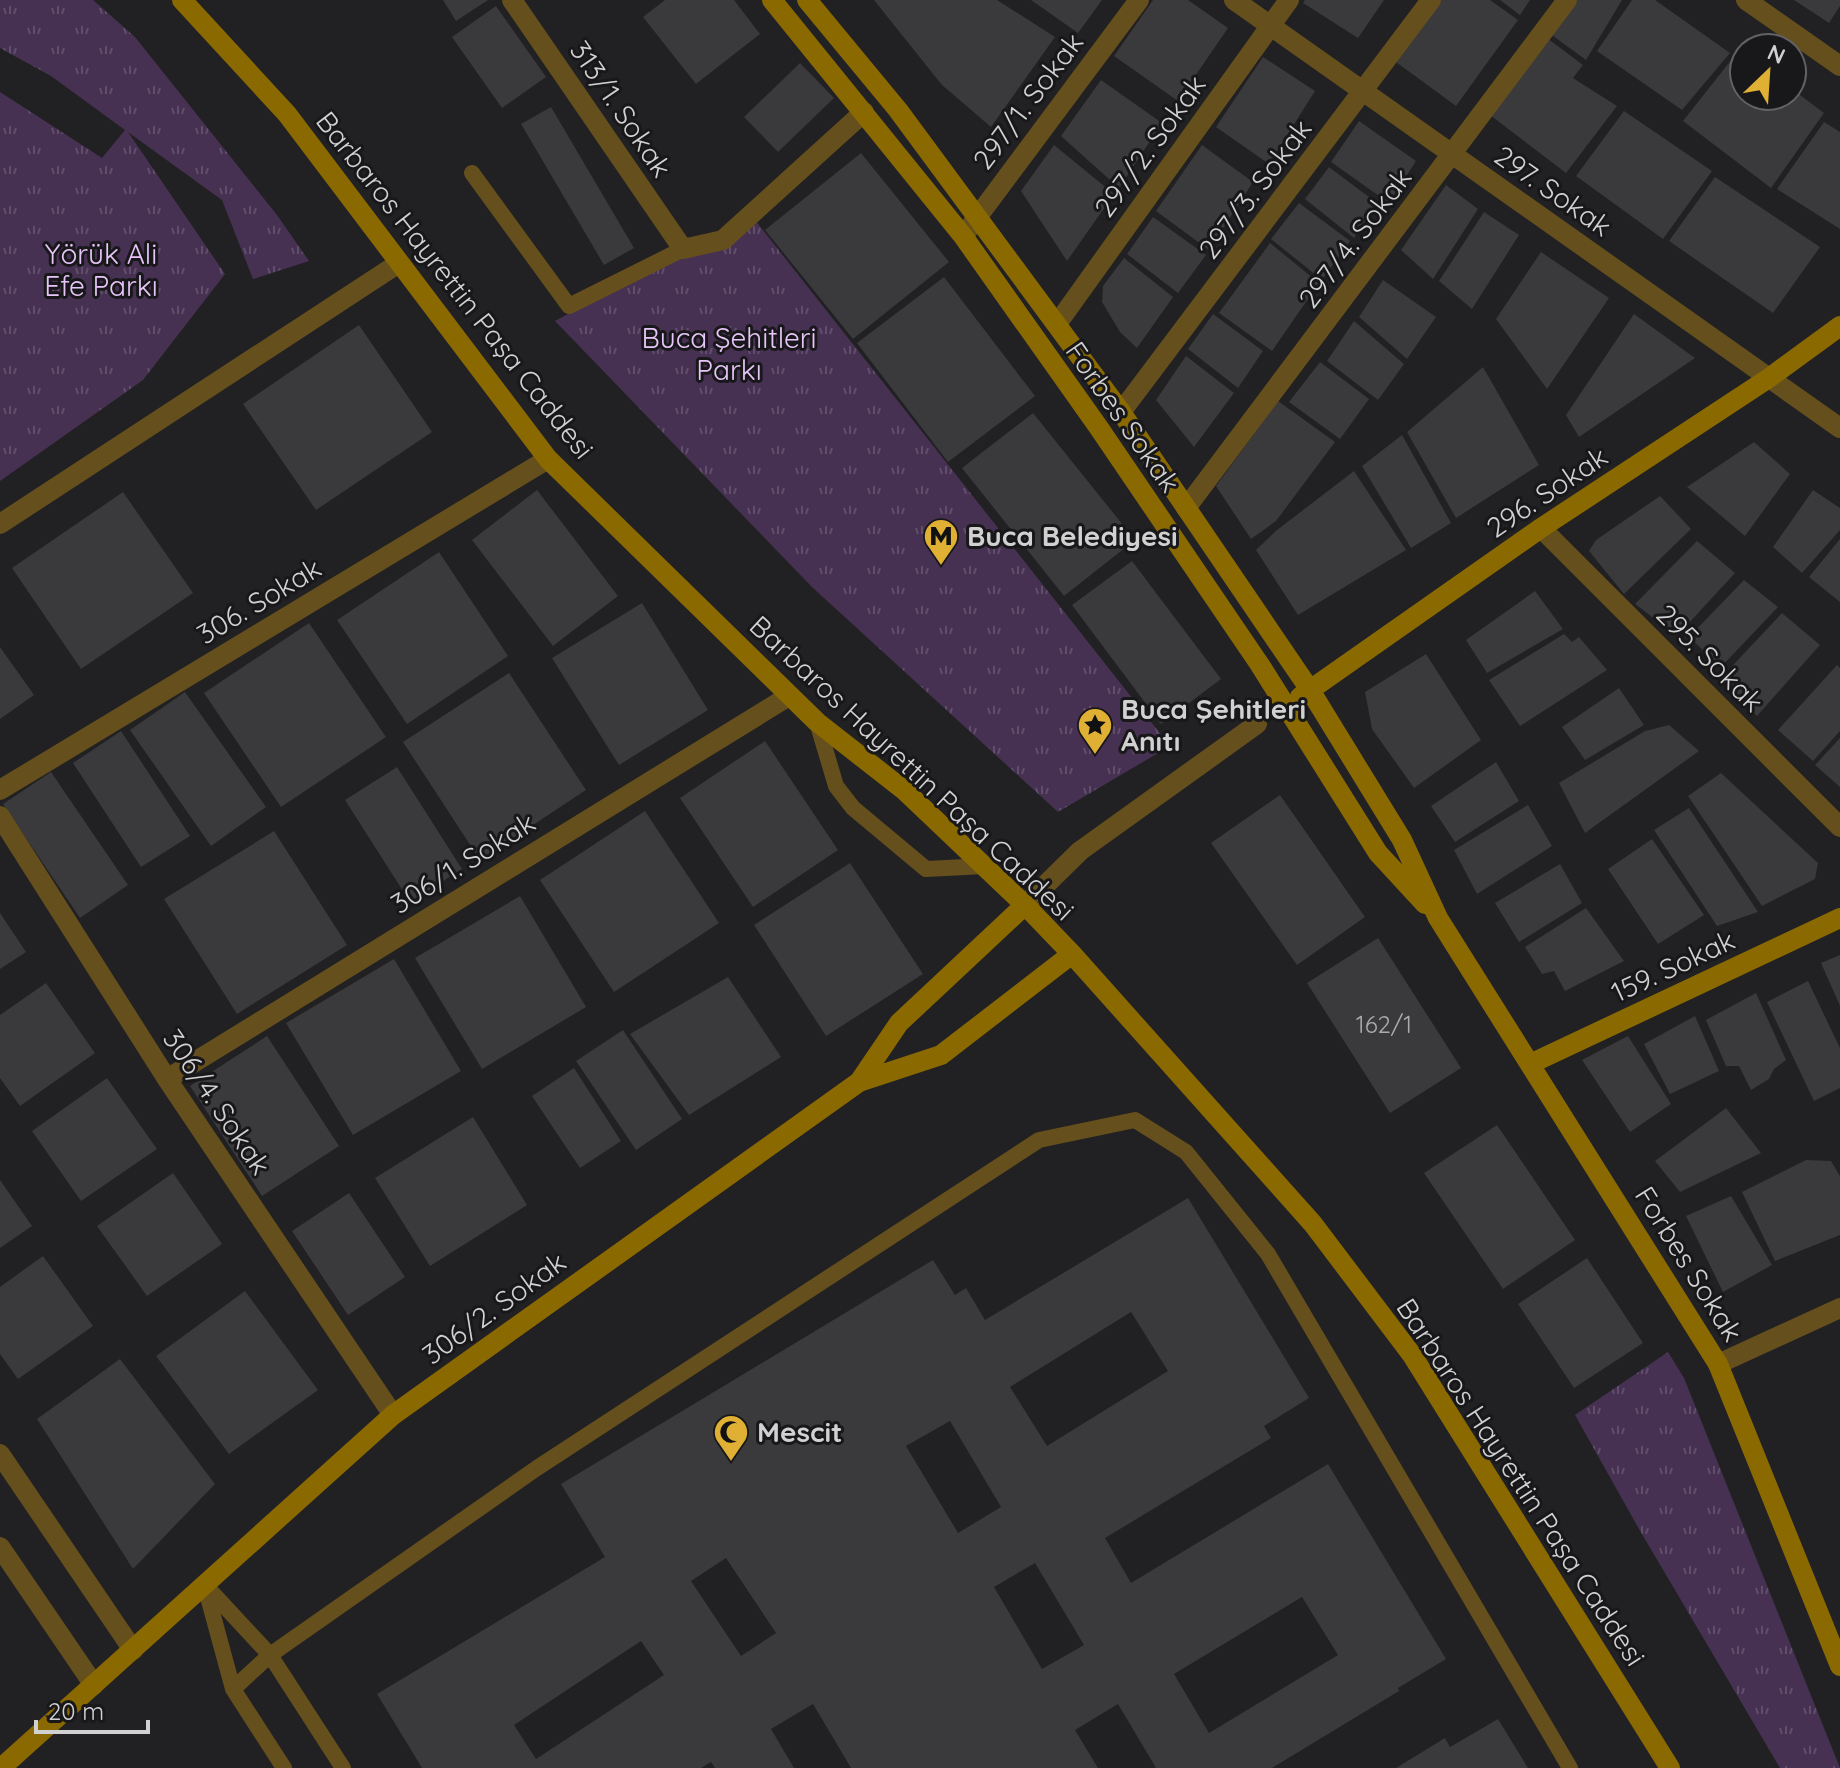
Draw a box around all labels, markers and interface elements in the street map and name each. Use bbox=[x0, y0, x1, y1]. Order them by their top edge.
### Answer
street label: 297/1. Sokak bbox=[965, 26, 1090, 176]
north arrow bbox=[1728, 32, 1808, 112]
street label: 313/1. Sokak bbox=[563, 34, 680, 184]
text: N bbox=[1763, 38, 1790, 70]
street label: 297/2. Sokak bbox=[1086, 68, 1213, 224]
street label: Barbaros Hayrettin Paşa Caddesi bbox=[309, 104, 602, 465]
street label: 297/3. Sokak bbox=[1191, 112, 1319, 266]
street label: 297. Sokak bbox=[1488, 138, 1619, 244]
street label: 297/4. Sokak bbox=[1291, 161, 1419, 315]
park label: Yörük Ali Efe Parkı bbox=[44, 236, 158, 303]
park label: Buca Şehitleri Parkı bbox=[642, 320, 816, 387]
street label: Forbes Sokak bbox=[1059, 335, 1188, 499]
street label: 296. Sokak bbox=[1480, 438, 1614, 545]
metro station icon: Buca Belediyesi bbox=[922, 517, 960, 567]
place label: Buca Belediyesi bbox=[967, 518, 1178, 553]
street label: 306. Sokak bbox=[190, 550, 327, 651]
street label: 295. Sokak bbox=[1649, 597, 1771, 719]
street label: Barbaros Hayrettin Paşa Caddesi bbox=[743, 608, 1082, 927]
place label: Buca Şehitleri Anıtı bbox=[1121, 691, 1306, 758]
place icon: Buca Şehitleri Anıtı bbox=[1076, 706, 1114, 756]
street label: 306/1. Sokak bbox=[384, 804, 541, 921]
street label: 159. Sokak bbox=[1605, 922, 1740, 1009]
house number: 162/1 bbox=[1356, 1009, 1412, 1039]
street label: 306/4. Sokak bbox=[156, 1022, 279, 1181]
street label: Forbes Sokak bbox=[1628, 1180, 1751, 1348]
street label: 306/2. Sokak bbox=[415, 1244, 572, 1371]
street label: Barbaros Hayrettin Paşa Caddesi bbox=[1389, 1291, 1653, 1672]
mosque icon: Mescit bbox=[712, 1413, 750, 1463]
place label: Mescit bbox=[757, 1414, 843, 1449]
scale bar bbox=[36, 1684, 148, 1734]
text: 20 m bbox=[48, 1696, 104, 1726]

